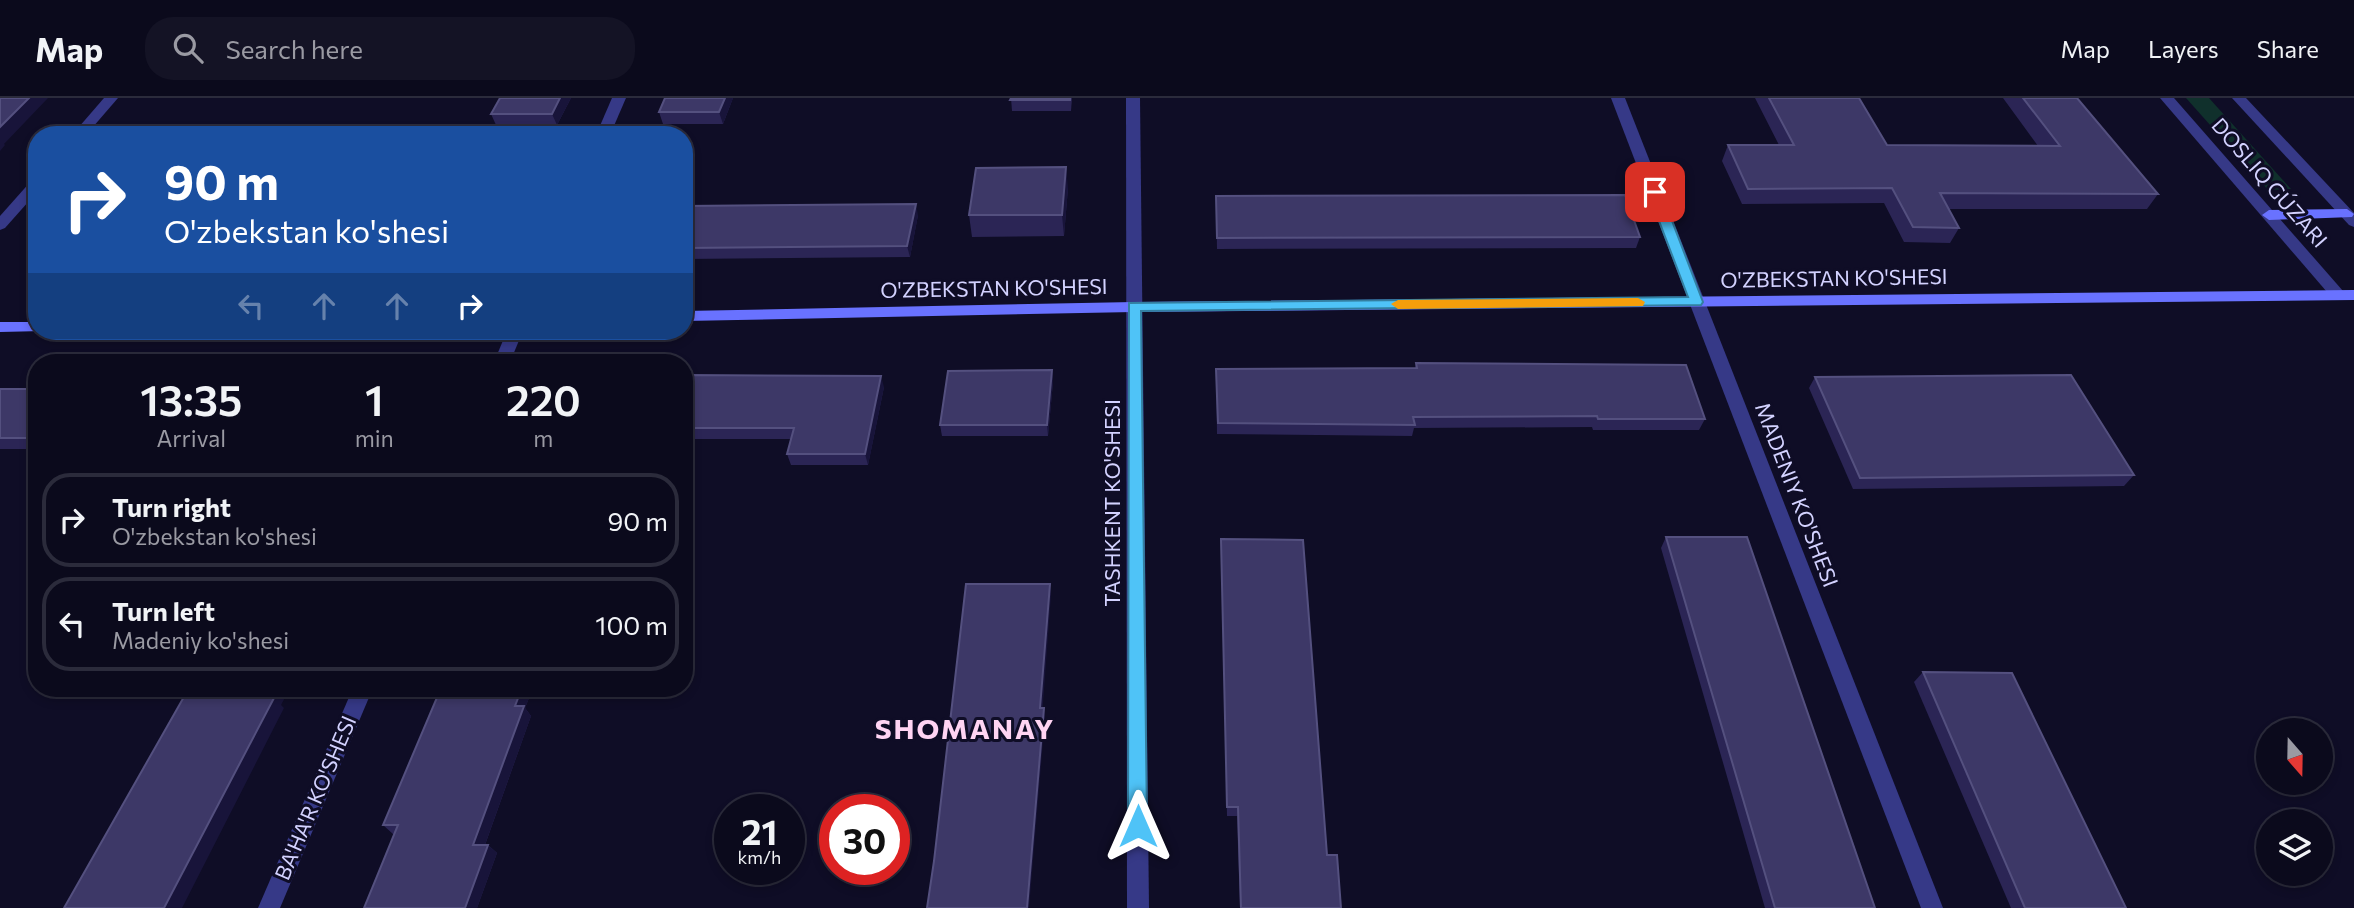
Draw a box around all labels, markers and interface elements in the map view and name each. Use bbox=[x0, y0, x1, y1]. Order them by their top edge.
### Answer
search box bbox=[145, 17, 635, 80]
text: Map bbox=[35, 28, 103, 69]
icon: search bbox=[169, 29, 207, 67]
text: Search here bbox=[225, 33, 363, 64]
text: Map bbox=[2061, 34, 2110, 63]
text: Layers bbox=[2148, 34, 2219, 63]
text: Share bbox=[2257, 34, 2319, 63]
street label: DOSLIQ GÚZARI bbox=[2207, 112, 2333, 252]
text: 90 m bbox=[164, 150, 279, 210]
icon: right bbox=[49, 154, 140, 245]
pin bbox=[1625, 162, 1685, 222]
icon: arrive bbox=[1636, 173, 1674, 211]
text: O'zbekstan ko'shesi bbox=[164, 210, 449, 250]
street label: O'ZBEKSTAN KO'SHESI bbox=[1720, 263, 1948, 292]
street label: O'ZBEKSTAN KO'SHESI bbox=[880, 273, 1108, 302]
icon: left bbox=[232, 287, 270, 325]
icon: ahead bbox=[305, 287, 343, 325]
icon: ahead bbox=[378, 287, 416, 325]
icon: right bbox=[451, 287, 489, 325]
text: 13:35 bbox=[140, 373, 242, 425]
text: 1 bbox=[365, 373, 384, 425]
text: 220 bbox=[506, 373, 581, 425]
street label: TASHKENT KO'SHESI bbox=[1099, 399, 1124, 607]
street label: MADENIY KO'SHESI bbox=[1751, 399, 1844, 590]
text: Arrival bbox=[157, 424, 226, 452]
text: min bbox=[355, 424, 394, 452]
text: m bbox=[533, 424, 553, 452]
text: Turn right bbox=[112, 491, 231, 522]
icon: right bbox=[53, 501, 91, 539]
text: 90 m bbox=[608, 505, 668, 536]
text: O'zbekstan ko'shesi bbox=[112, 522, 317, 550]
text: Turn left bbox=[112, 595, 215, 626]
icon: left bbox=[53, 605, 91, 643]
text: 100 m bbox=[595, 609, 668, 640]
text: Madeniy ko'shesi bbox=[112, 626, 289, 654]
district label: SHOMANAY bbox=[875, 711, 1055, 745]
street label: BA'HA'R KO'SHESI bbox=[269, 712, 361, 883]
north arrow bbox=[2256, 718, 2333, 794]
map controls bbox=[2256, 718, 2333, 886]
position arrow bbox=[1101, 789, 1175, 863]
speed limit sign: 30 bbox=[819, 794, 910, 885]
text: 21 bbox=[742, 809, 777, 852]
button: layers bbox=[2256, 809, 2333, 886]
text: km/h bbox=[738, 846, 781, 868]

